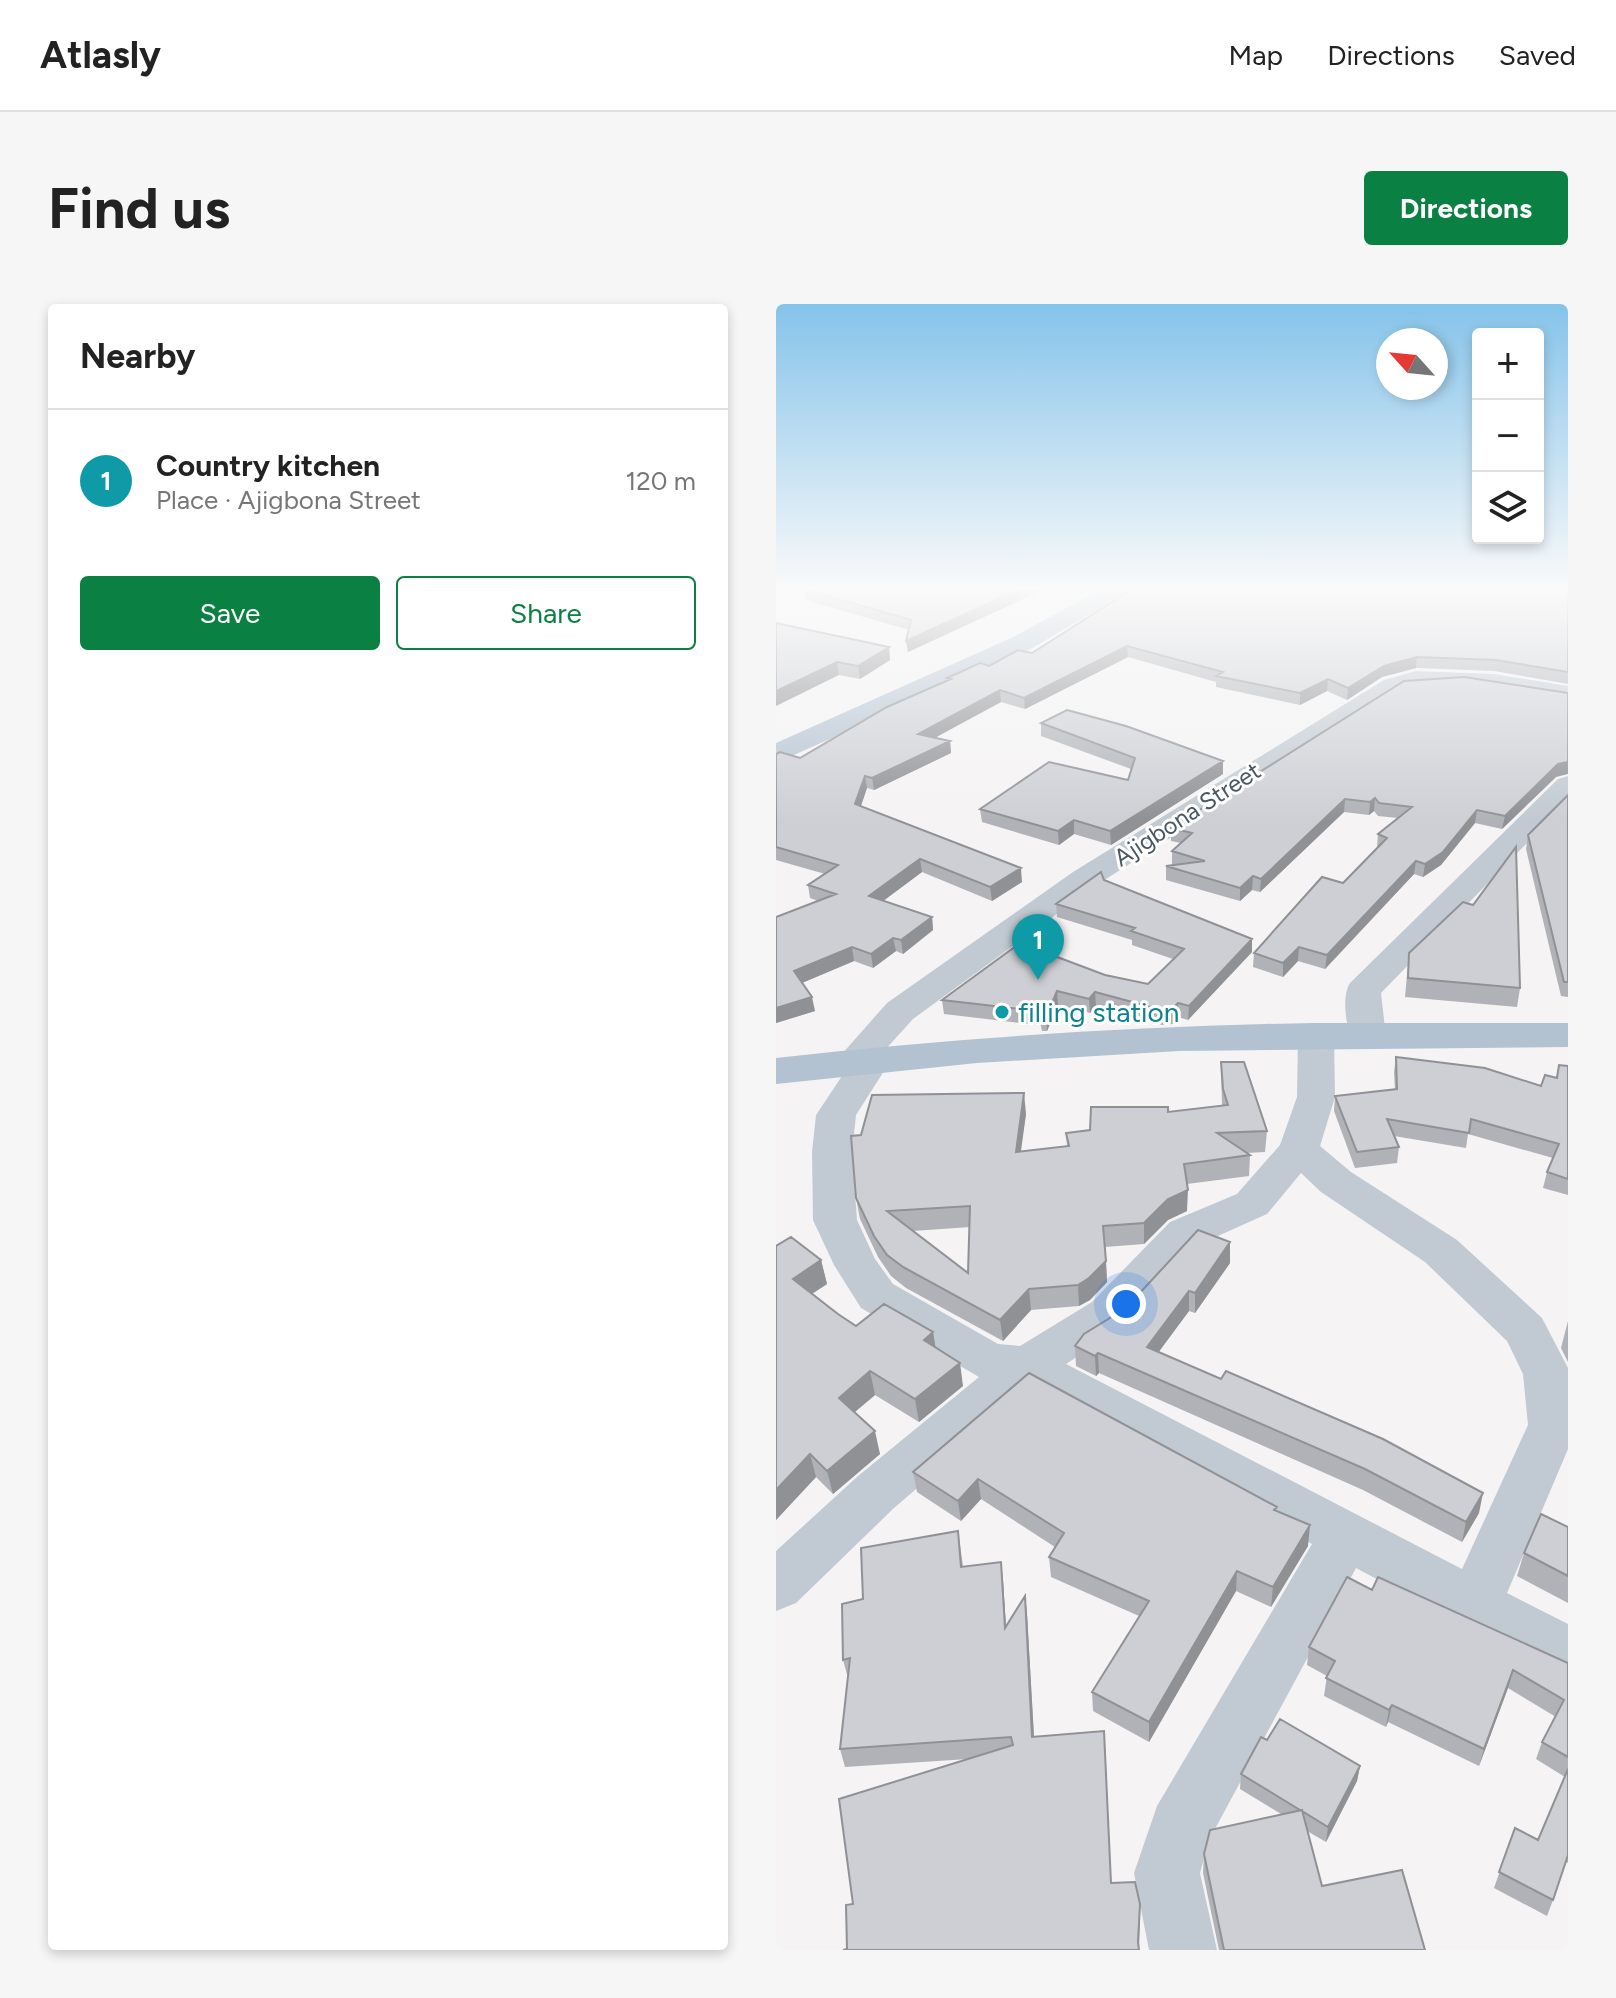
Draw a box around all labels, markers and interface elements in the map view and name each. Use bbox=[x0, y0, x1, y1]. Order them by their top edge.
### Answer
text: Atlasly bbox=[40, 32, 161, 78]
text: Map bbox=[1229, 38, 1283, 72]
text: Directions bbox=[1327, 38, 1455, 72]
text: Saved bbox=[1499, 38, 1576, 72]
button: Directions bbox=[1364, 171, 1568, 245]
text: Find us bbox=[48, 175, 230, 242]
north arrow bbox=[1376, 328, 1448, 400]
map controls bbox=[1472, 328, 1544, 544]
button: + bbox=[1472, 328, 1544, 400]
text: Nearby bbox=[80, 336, 195, 377]
button: − bbox=[1472, 400, 1544, 472]
text: Country kitchen bbox=[156, 447, 380, 484]
text: 1 bbox=[101, 465, 111, 497]
text: 120 m bbox=[626, 465, 696, 497]
button: layers bbox=[1472, 472, 1544, 544]
text: Place · Ajigbona Street bbox=[156, 484, 421, 516]
button: Save bbox=[80, 576, 380, 650]
button: Share bbox=[396, 576, 696, 650]
street label: Ajigbona Street bbox=[1108, 756, 1266, 872]
pin: 1 bbox=[1012, 914, 1064, 980]
place label: filling station bbox=[1018, 995, 1179, 1029]
marker: filling station bbox=[993, 1003, 1011, 1021]
your location bbox=[1106, 1284, 1146, 1324]

